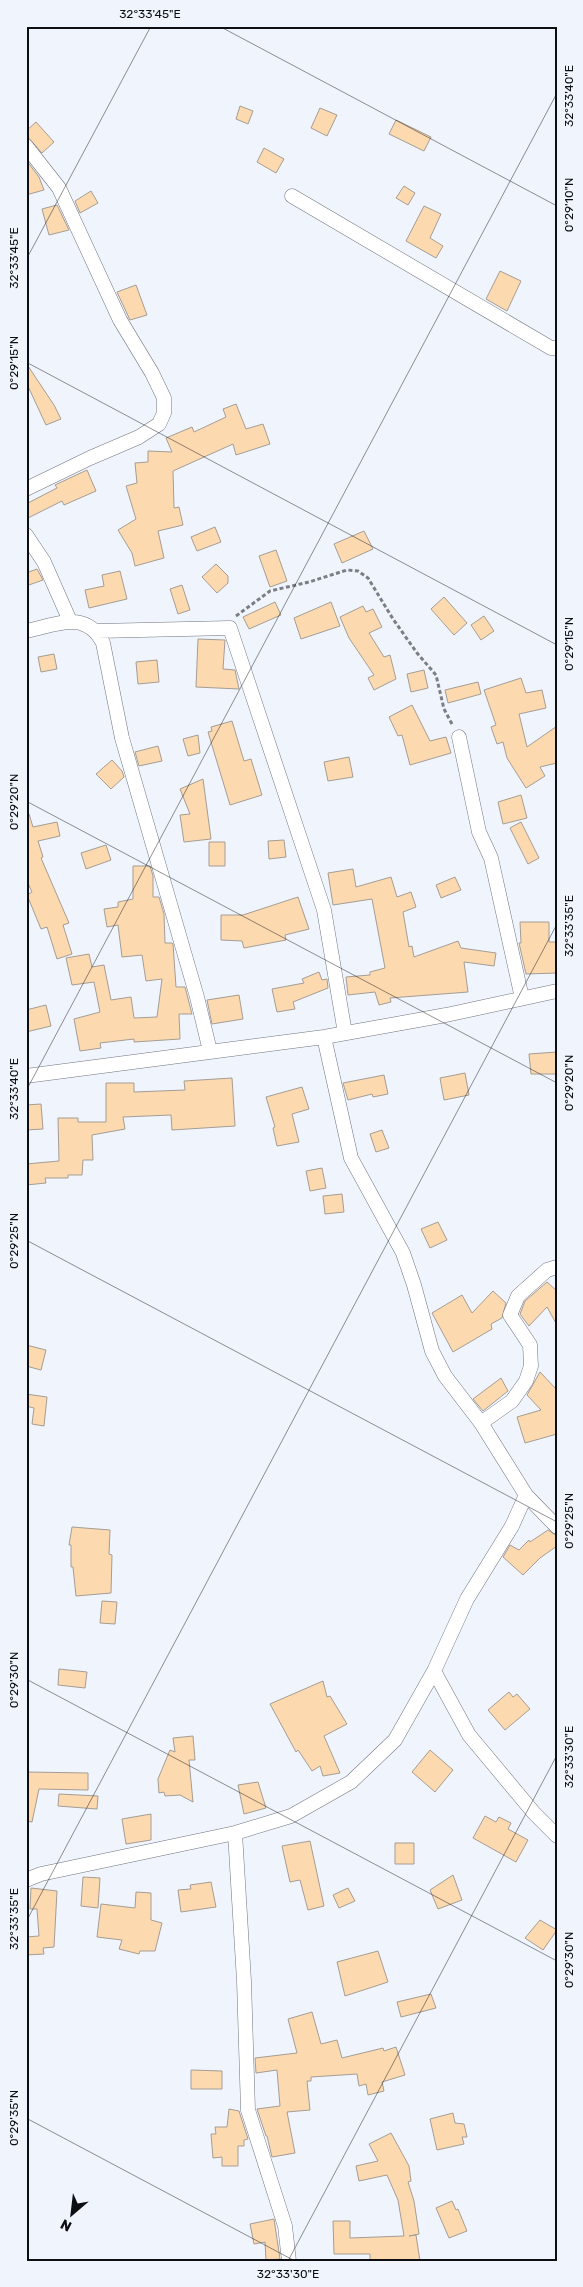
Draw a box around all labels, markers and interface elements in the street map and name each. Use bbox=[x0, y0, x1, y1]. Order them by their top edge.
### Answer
text: 32°33'45"E bbox=[119, 7, 181, 21]
text: 32°33'40"E bbox=[562, 65, 576, 127]
text: 0°29'10"N bbox=[562, 178, 576, 232]
text: 32°33'45"E bbox=[7, 227, 21, 289]
text: 0°29'15"N bbox=[7, 336, 21, 390]
text: 0°29'15"N bbox=[562, 617, 576, 671]
text: 0°29'20"N bbox=[7, 774, 21, 830]
text: 32°33'35"E bbox=[562, 895, 576, 957]
text: 0°29'20"N bbox=[562, 1055, 576, 1111]
text: 32°33'40"E bbox=[7, 1058, 21, 1120]
text: 0°29'25"N bbox=[7, 1213, 21, 1269]
text: 0°29'25"N bbox=[562, 1493, 576, 1549]
text: 0°29'30"N bbox=[7, 1652, 21, 1708]
text: 32°33'30"E bbox=[562, 1726, 576, 1788]
text: 32°33'35"E bbox=[7, 1888, 21, 1950]
text: 0°29'30"N bbox=[562, 1932, 576, 1988]
text: 0°29'35"N bbox=[7, 2090, 21, 2146]
north arrow bbox=[48, 2190, 98, 2240]
text: N bbox=[58, 2215, 75, 2235]
text: 32°33'30"E bbox=[257, 2267, 319, 2281]

